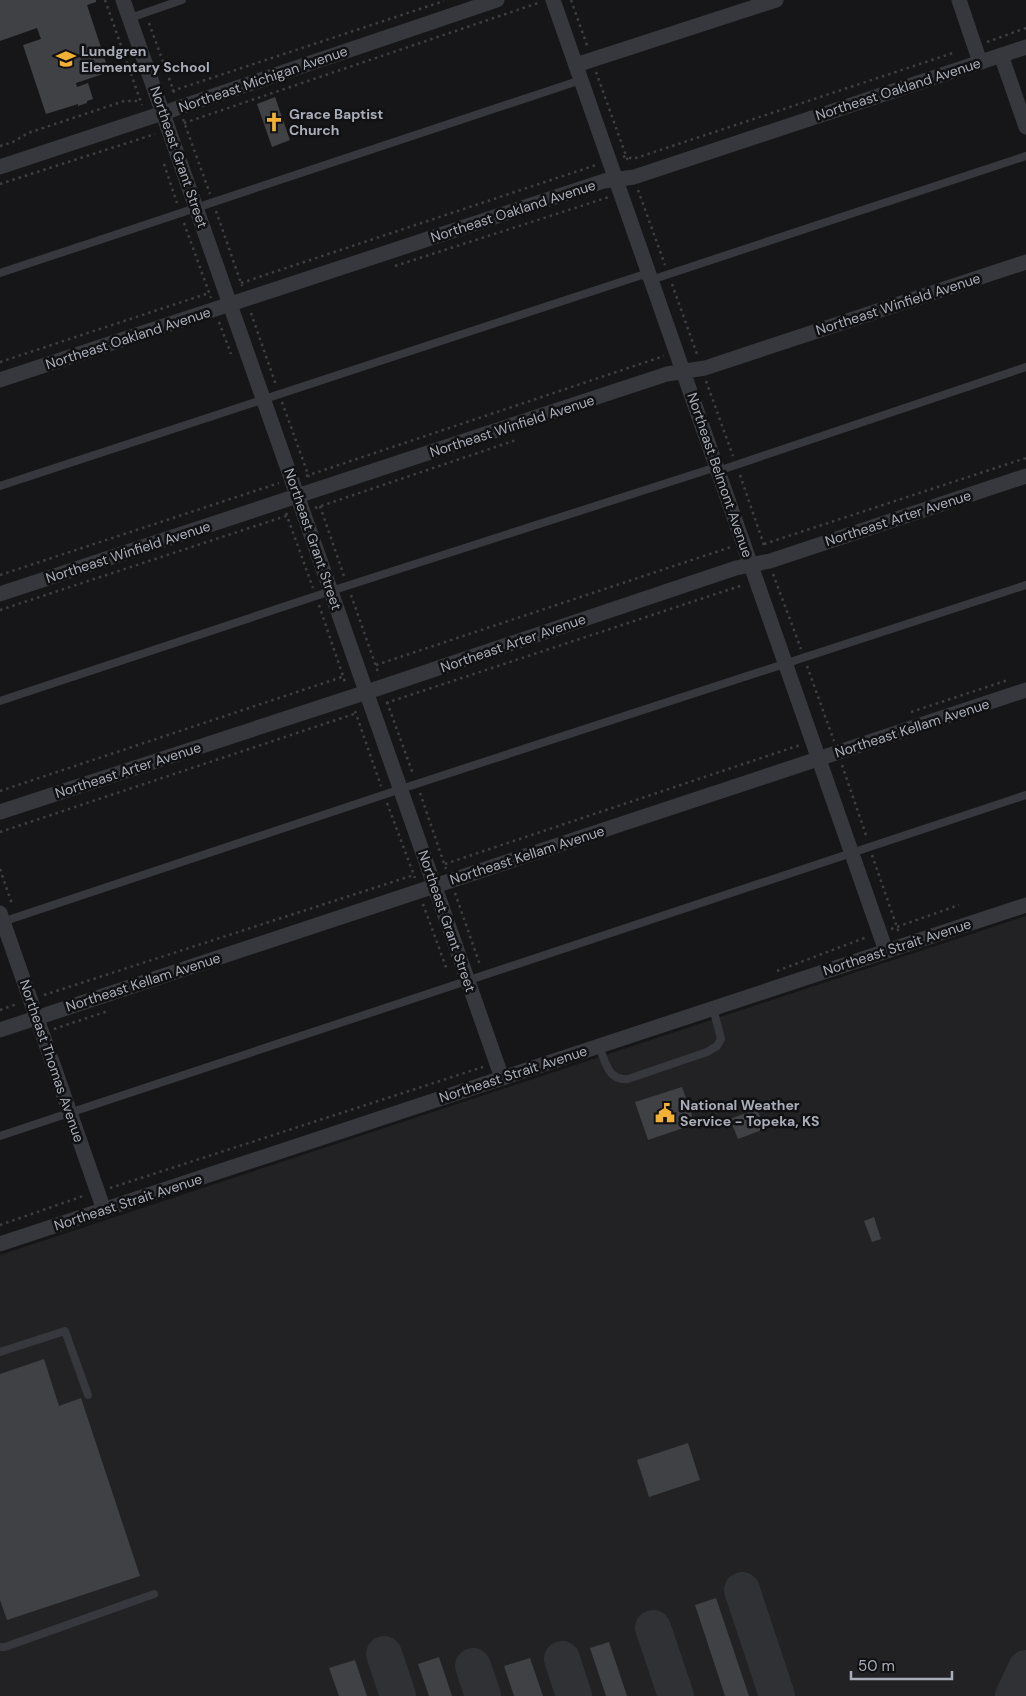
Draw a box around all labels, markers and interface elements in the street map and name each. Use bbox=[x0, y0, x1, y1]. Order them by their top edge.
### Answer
place label: Lundgren Elementary School bbox=[81, 42, 210, 76]
street label: Northeast Michigan Avenue bbox=[176, 42, 350, 116]
school or university icon: Lundgren Elementary School bbox=[55, 48, 77, 70]
street label: Northeast Oakland Avenue bbox=[813, 54, 983, 124]
street label: Northeast Grant Street bbox=[146, 84, 212, 230]
place label: Grace Baptist Church bbox=[289, 105, 383, 139]
church icon: Grace Baptist Church bbox=[263, 111, 285, 133]
street label: Northeast Oakland Avenue bbox=[428, 176, 598, 246]
street label: Northeast Winfield Avenue bbox=[813, 269, 983, 339]
street label: Northeast Oakland Avenue bbox=[43, 303, 213, 373]
street label: Northeast Belmont Avenue bbox=[683, 390, 757, 560]
street label: Northeast Winfield Avenue bbox=[427, 391, 597, 461]
street label: Northeast Grant Street bbox=[280, 466, 346, 612]
street label: Northeast Arter Avenue bbox=[823, 486, 973, 550]
street label: Northeast Winfield Avenue bbox=[43, 517, 213, 587]
street label: Northeast Arter Avenue bbox=[438, 610, 588, 676]
street label: Northeast Kellam Avenue bbox=[832, 694, 992, 762]
street label: Northeast Arter Avenue bbox=[53, 738, 203, 802]
street label: Northeast Kellam Avenue bbox=[447, 821, 607, 889]
street label: Northeast Grant Street bbox=[414, 848, 480, 994]
street label: Northeast Strait Avenue bbox=[821, 915, 973, 979]
street label: Northeast Kellam Avenue bbox=[63, 948, 223, 1016]
street label: Northeast Thomas Avenue bbox=[16, 977, 88, 1145]
street label: Northeast Strait Avenue bbox=[437, 1042, 589, 1106]
place label: National Weather Service - Topeka, KS bbox=[680, 1096, 820, 1130]
public building icon: National Weather Service - Topeka, KS bbox=[654, 1102, 676, 1124]
street label: Northeast Strait Avenue bbox=[52, 1170, 204, 1234]
scale bar bbox=[851, 1648, 952, 1680]
text: 50 m bbox=[858, 1656, 895, 1676]

